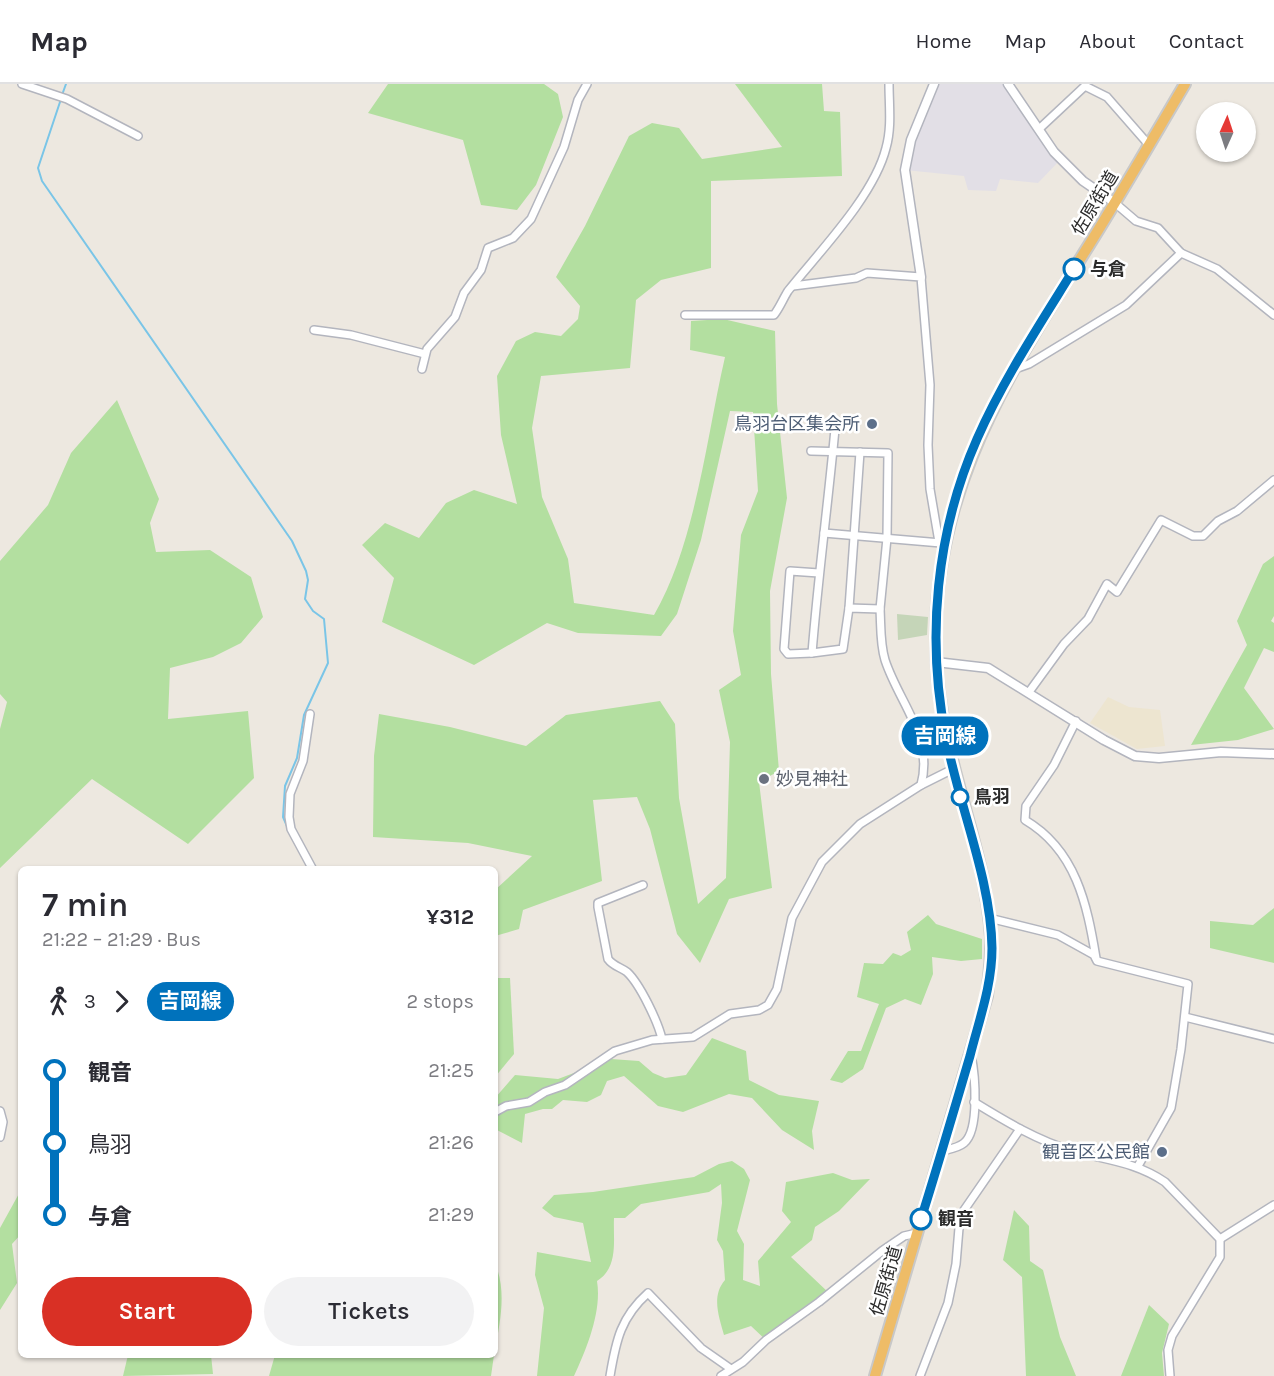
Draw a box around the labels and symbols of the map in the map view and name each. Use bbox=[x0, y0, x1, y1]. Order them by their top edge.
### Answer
north arrow bbox=[1196, 102, 1256, 162]
street label: 佐原街道 bbox=[1067, 166, 1123, 240]
marker: 与倉 bbox=[1063, 258, 1085, 280]
place label: 与倉 bbox=[1090, 258, 1126, 280]
place label: 鳥羽台区集会所 bbox=[734, 413, 860, 435]
marker: 鳥羽台区集会所 bbox=[865, 417, 879, 431]
line badge: 吉岡線 bbox=[910, 716, 980, 756]
place label: 妙見神社 bbox=[776, 768, 848, 790]
marker: 妙見神社 bbox=[757, 772, 771, 786]
place label: 鳥羽 bbox=[974, 786, 1010, 808]
marker: 鳥羽 bbox=[951, 788, 969, 806]
place label: 観音区公民館 bbox=[1042, 1141, 1150, 1163]
marker: 観音区公民館 bbox=[1155, 1145, 1169, 1159]
marker: 観音 bbox=[910, 1208, 932, 1230]
place label: 観音 bbox=[938, 1208, 974, 1230]
street label: 佐原街道 bbox=[866, 1243, 906, 1319]

